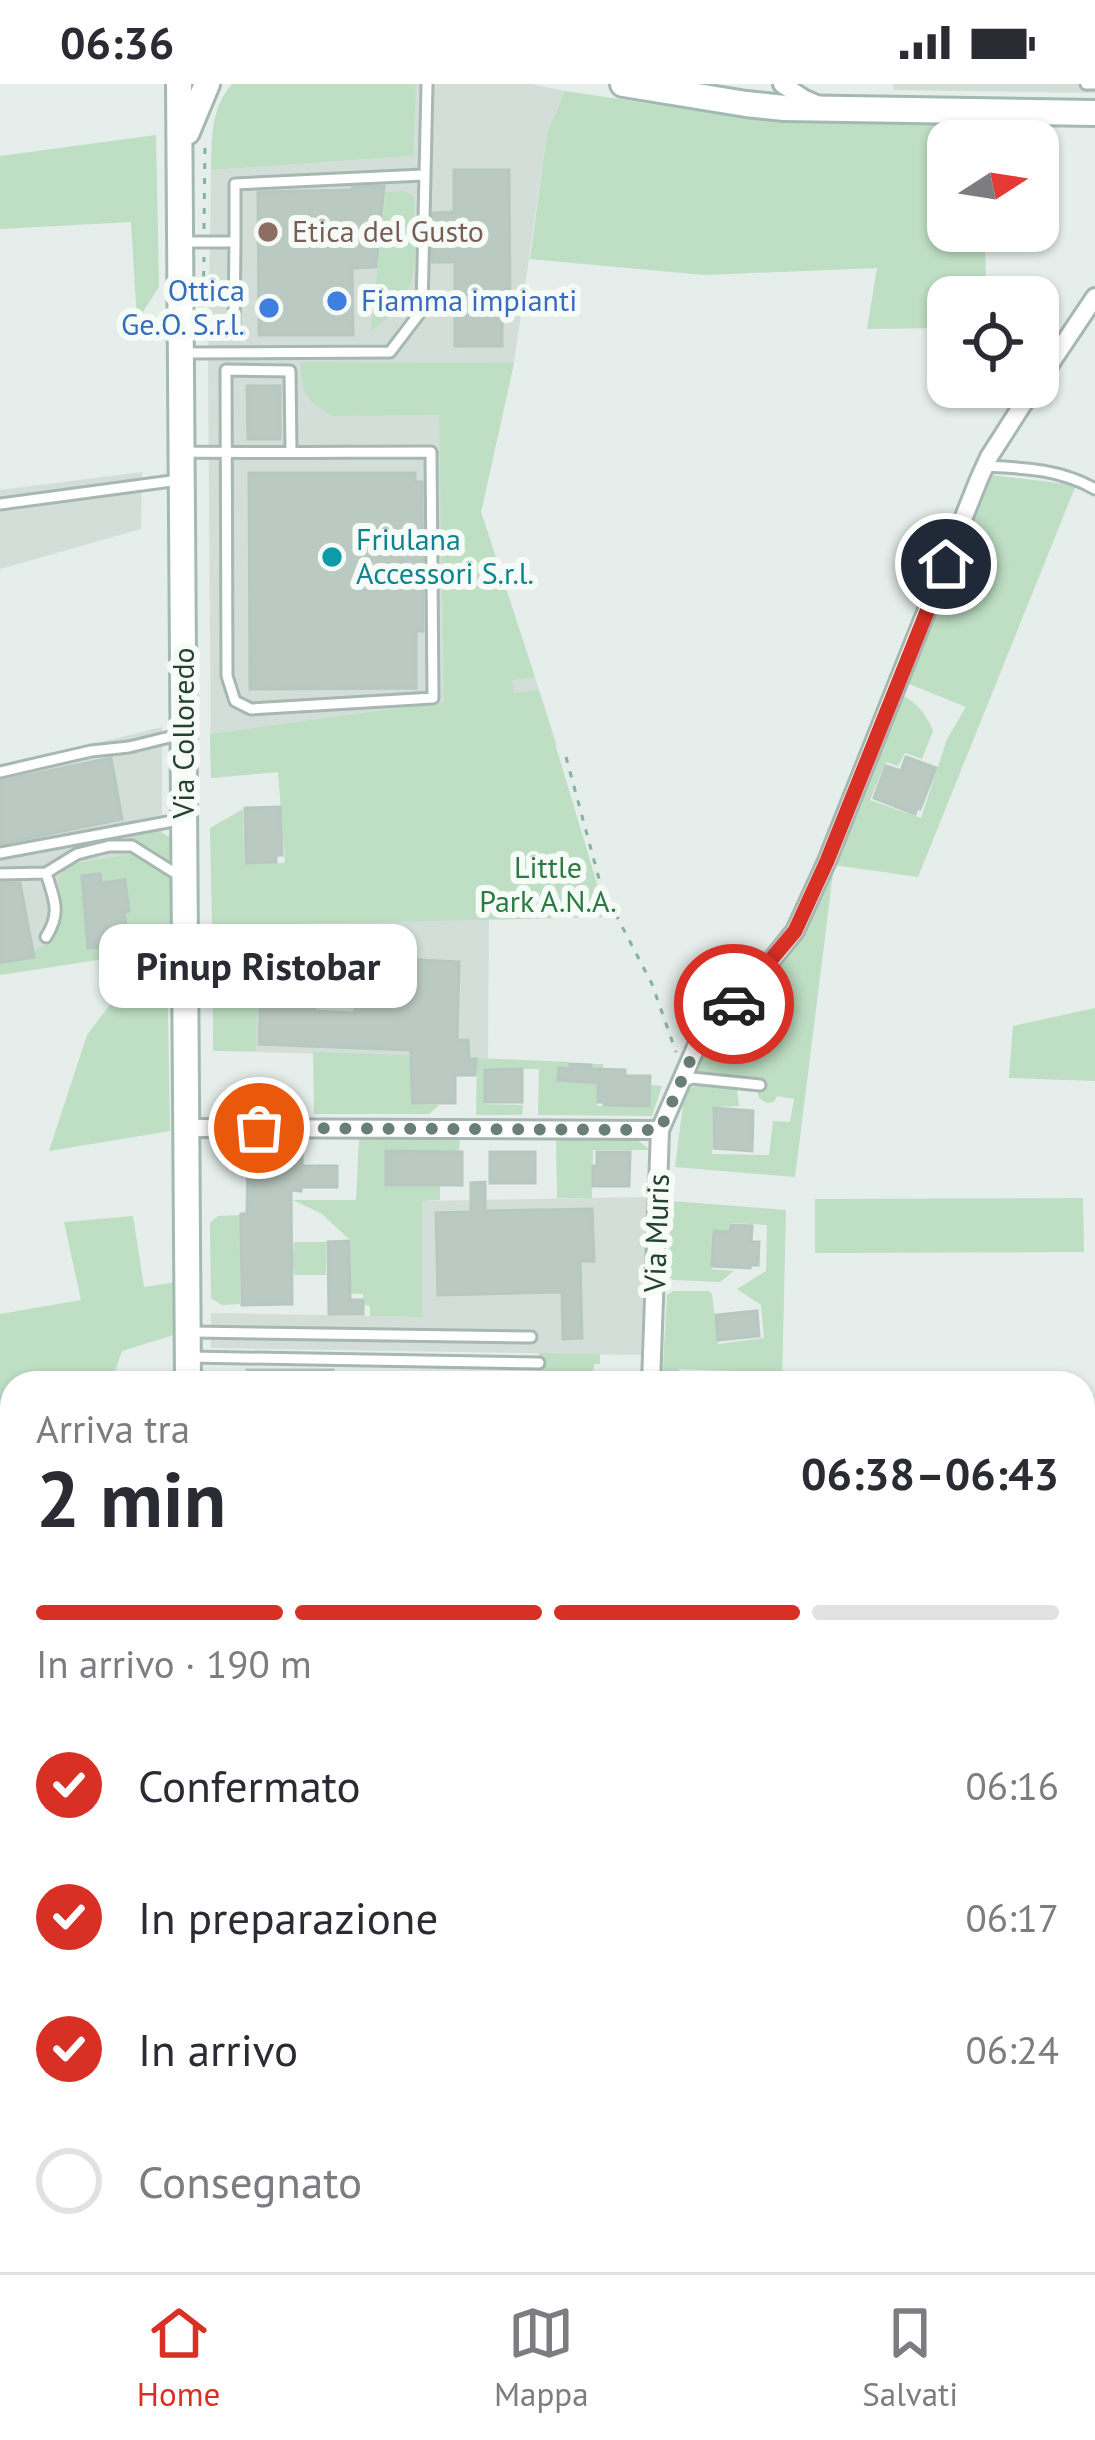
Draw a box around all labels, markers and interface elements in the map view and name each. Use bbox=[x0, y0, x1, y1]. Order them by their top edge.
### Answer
text: 06:36 bbox=[60, 13, 174, 71]
north arrow bbox=[927, 120, 1059, 252]
map controls bbox=[927, 120, 1059, 408]
place label: Etica del Gusto bbox=[292, 211, 484, 250]
marker: Etica del Gusto bbox=[255, 219, 281, 245]
place label: Ottica Ge.O. S.r.l. bbox=[121, 270, 245, 343]
button: locate bbox=[927, 276, 1059, 408]
place label: Fiamma impianti bbox=[361, 280, 577, 319]
marker: Fiamma impianti bbox=[324, 288, 350, 314]
marker: Ottica Ge.O. S.r.l. bbox=[256, 295, 282, 321]
pin bbox=[895, 513, 997, 615]
place label: Friulana Accessori S.r.l. bbox=[356, 519, 534, 592]
icon: home bbox=[913, 531, 979, 597]
marker: Friulana Accessori S.r.l. bbox=[319, 544, 345, 570]
street label: Via Colloredo bbox=[163, 647, 202, 820]
park label: Little Park A.N.A. bbox=[479, 847, 617, 920]
callout: Pinup Ristobar bbox=[100, 924, 418, 1008]
text: Pinup Ristobar bbox=[136, 940, 380, 991]
courier bbox=[674, 944, 794, 1064]
icon: car bbox=[701, 971, 767, 1037]
pin bbox=[208, 1077, 310, 1179]
icon: bag bbox=[226, 1095, 292, 1161]
street label: Via Muris bbox=[634, 1173, 677, 1294]
text: Arriva tra bbox=[36, 1403, 190, 1454]
text: 06:38–06:43 bbox=[801, 1444, 1059, 1502]
text: 2 min bbox=[36, 1448, 226, 1549]
text: In arrivo · 190 m bbox=[36, 1638, 312, 1689]
icon: check bbox=[36, 1752, 102, 1818]
text: Confermato bbox=[138, 1756, 361, 1814]
text: 06:16 bbox=[965, 1760, 1059, 1811]
icon: check bbox=[36, 1884, 102, 1950]
text: In preparazione bbox=[138, 1888, 438, 1946]
text: 06:17 bbox=[965, 1892, 1059, 1943]
icon: check bbox=[36, 2016, 102, 2082]
text: In arrivo bbox=[138, 2020, 298, 2078]
text: 06:24 bbox=[965, 2024, 1059, 2075]
text: Consegnato bbox=[138, 2152, 362, 2210]
tab: Home bbox=[137, 2300, 220, 2415]
tab: Mappa bbox=[494, 2300, 589, 2415]
tab: Salvati bbox=[862, 2300, 958, 2415]

